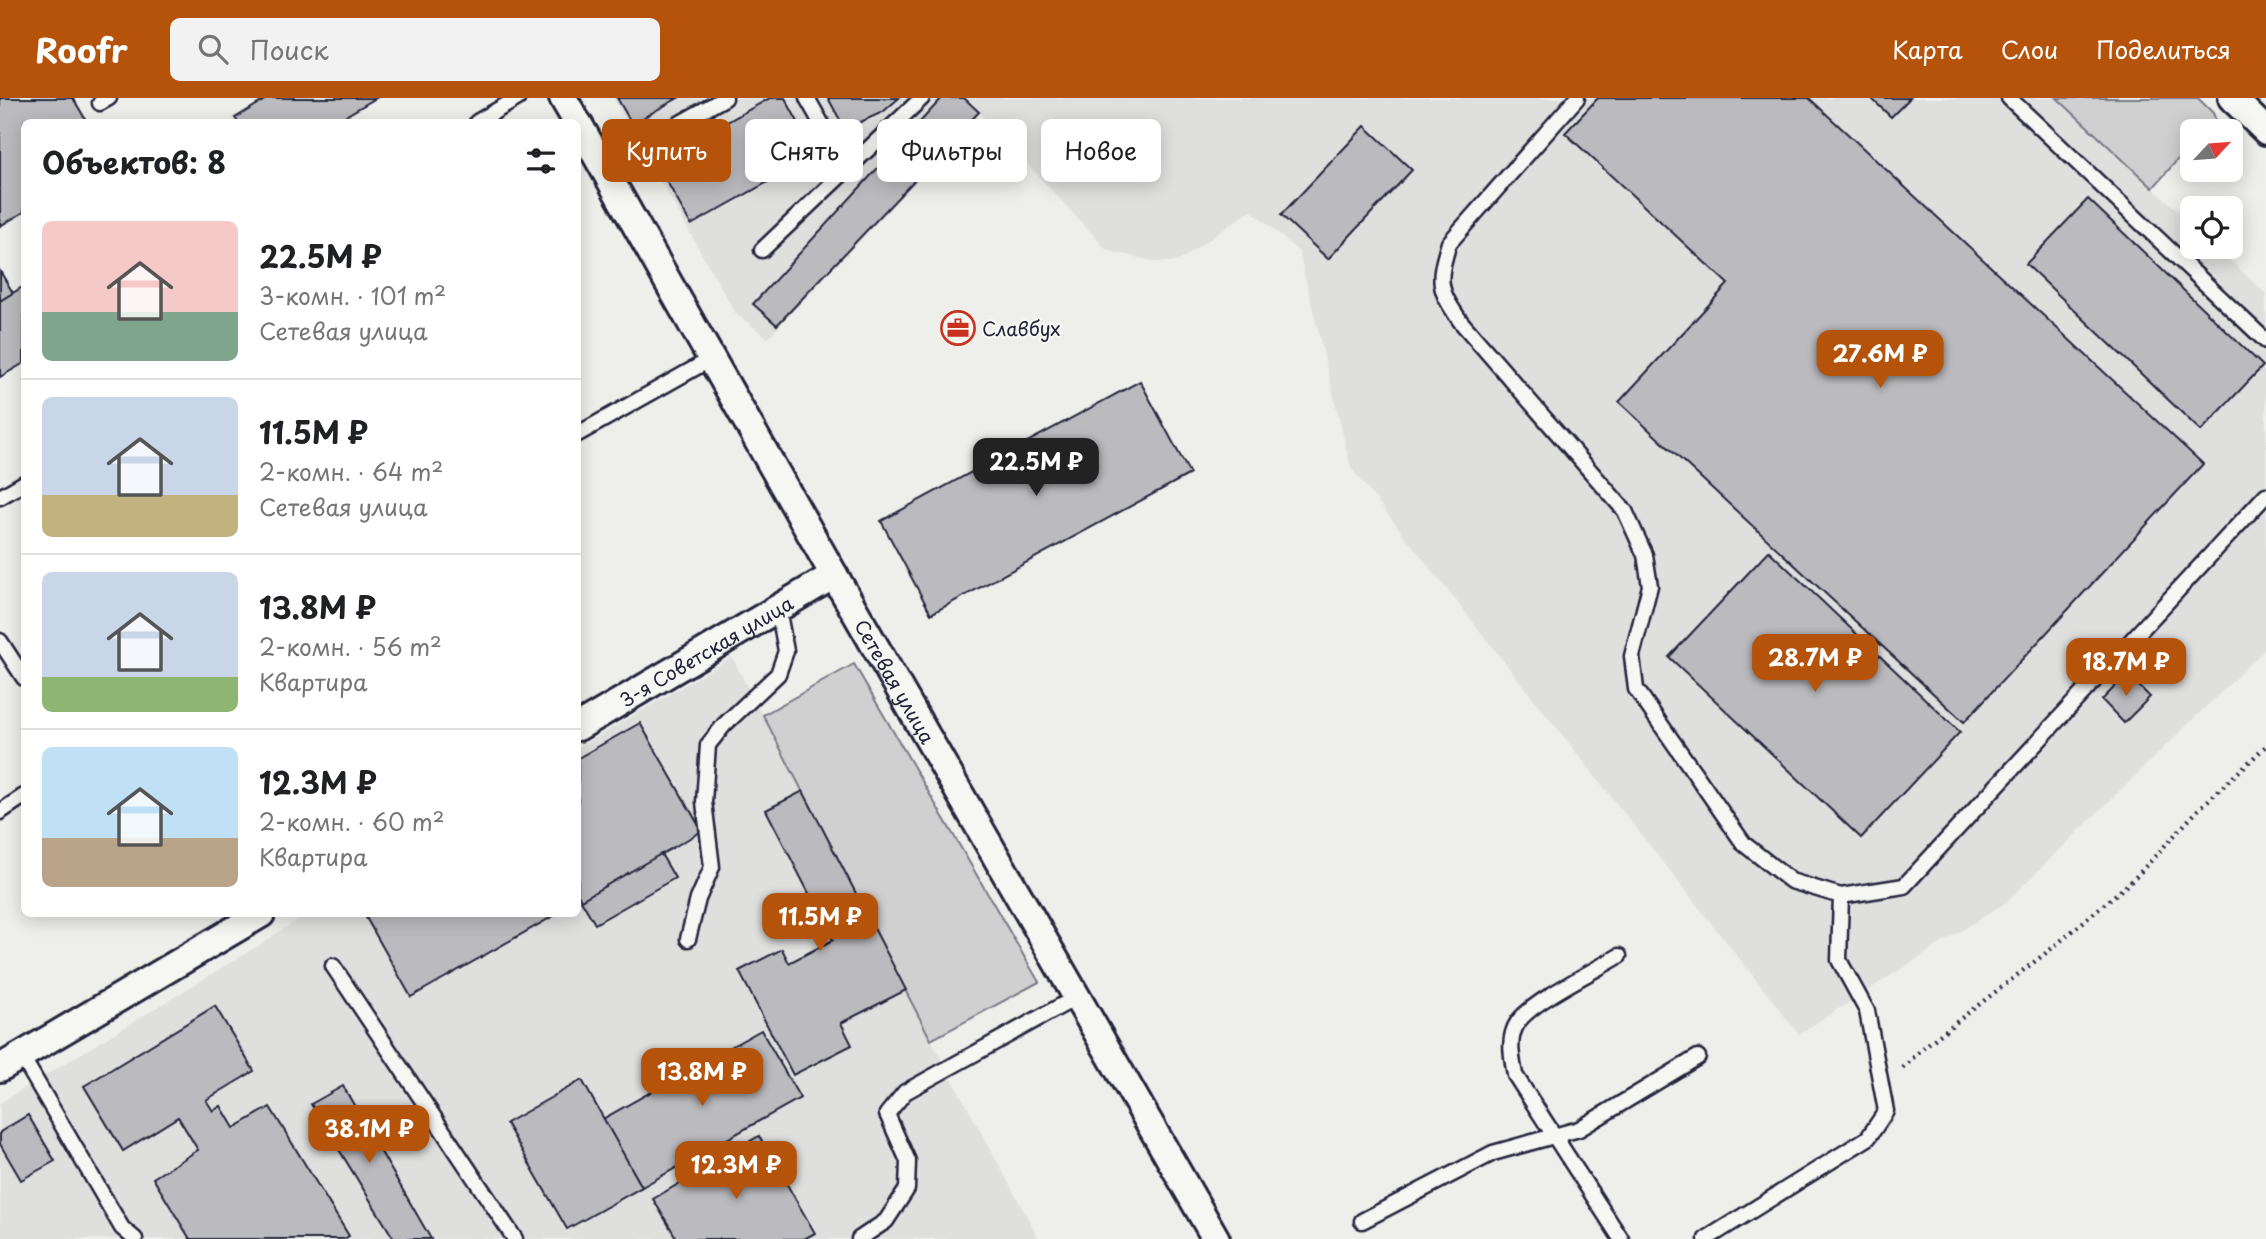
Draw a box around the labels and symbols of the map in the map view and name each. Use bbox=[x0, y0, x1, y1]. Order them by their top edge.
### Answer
north arrow bbox=[2180, 119, 2244, 182]
office icon: Славбух bbox=[939, 309, 977, 347]
place label: Славбух bbox=[982, 314, 1061, 342]
pin: 27.6M ₽ bbox=[1815, 330, 1945, 390]
pin: 22.5M ₽ bbox=[971, 438, 1101, 498]
street label: 3-я Советская улица bbox=[614, 588, 798, 713]
street label: Сетевая улица bbox=[848, 614, 942, 749]
pin: 28.7M ₽ bbox=[1750, 634, 1880, 694]
pin: 18.7M ₽ bbox=[2061, 638, 2191, 698]
pin: 11.5M ₽ bbox=[755, 894, 885, 953]
pin: 13.8M ₽ bbox=[637, 1048, 767, 1108]
pin: 38.1M ₽ bbox=[304, 1105, 434, 1165]
pin: 12.3M ₽ bbox=[671, 1142, 801, 1201]

